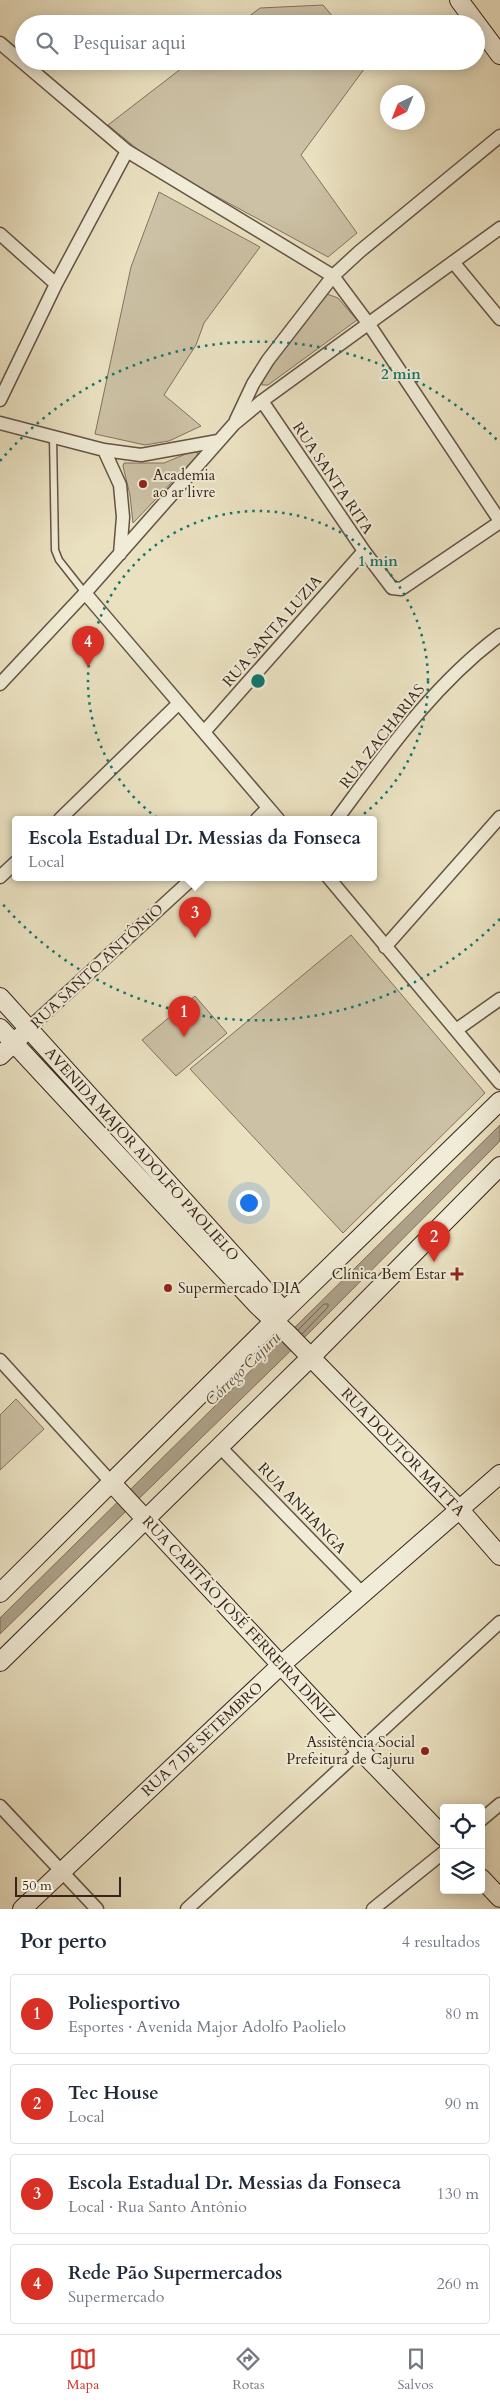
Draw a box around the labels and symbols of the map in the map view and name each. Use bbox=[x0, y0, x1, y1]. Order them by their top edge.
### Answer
north arrow bbox=[380, 85, 425, 130]
text: 2 min bbox=[381, 364, 421, 384]
street label: RUA SANTA RITA bbox=[288, 418, 378, 538]
place label: Academia ao ar livre bbox=[153, 465, 216, 502]
marker: Academia ao ar livre bbox=[137, 478, 149, 490]
text: 1 min bbox=[358, 551, 398, 571]
street label: RUA SANTA LUZIA bbox=[218, 571, 326, 691]
pin: 4 bbox=[72, 626, 104, 667]
centre of rings bbox=[249, 672, 267, 690]
street label: RUA ZACHARIAS bbox=[335, 680, 429, 792]
pin: 3 bbox=[179, 897, 211, 938]
street label: RUA SANTO ANTÔNIO bbox=[26, 899, 168, 1033]
pin: 1 bbox=[168, 996, 200, 1037]
street label: AVENIDA MAJOR ADOLFO PAOLIELO bbox=[40, 1043, 244, 1265]
your location bbox=[236, 1190, 262, 1216]
pin: 2 bbox=[418, 1221, 450, 1262]
place label: Clínica Bem Estar bbox=[332, 1264, 447, 1284]
marker: Clínica Bem Estar bbox=[450, 1267, 464, 1281]
place label: Supermercado DIA bbox=[178, 1278, 301, 1298]
marker: Supermercado DIA bbox=[162, 1282, 174, 1294]
water label: Córrego Cajuru bbox=[200, 1327, 286, 1411]
street label: RUA DOUTOR MATTA bbox=[337, 1384, 470, 1521]
street label: RUA ANHANGA bbox=[253, 1458, 351, 1558]
street label: RUA CAPITÃO JOSÉ FERREIRA DINIZ bbox=[138, 1512, 340, 1726]
street label: RUA 7 DE SETEMBRO bbox=[137, 1677, 267, 1801]
place label: Assistência Social Prefeitura de Cajuru bbox=[286, 1732, 415, 1769]
marker: Assistência Social Prefeitura de Cajuru bbox=[419, 1745, 431, 1757]
scale bar bbox=[15, 1874, 121, 1897]

